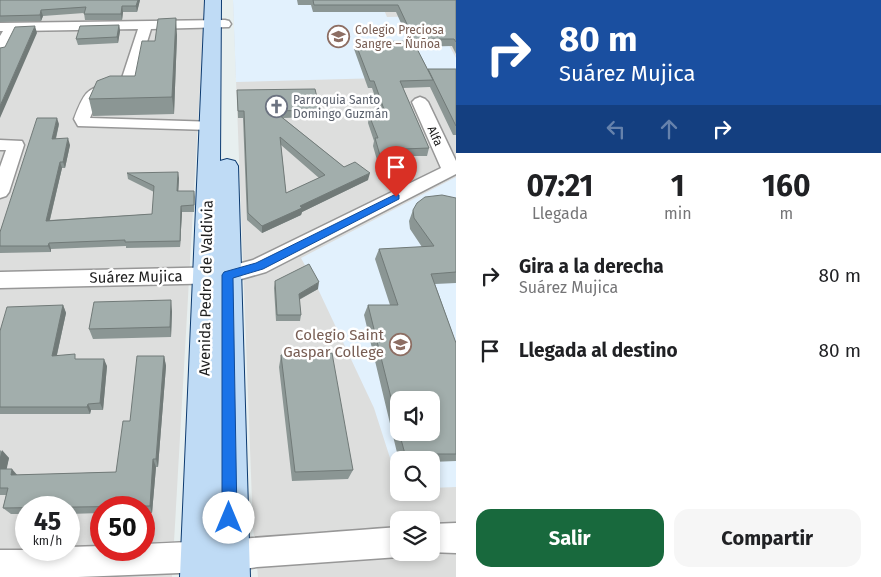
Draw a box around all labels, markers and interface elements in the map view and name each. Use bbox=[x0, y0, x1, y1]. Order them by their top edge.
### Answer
text: 80 m bbox=[559, 18, 638, 60]
icon: right bbox=[476, 20, 541, 85]
place label: Colegio Preciosa Sangre – Ñuñoa bbox=[355, 23, 444, 51]
school or university icon: Colegio Preciosa Sangre – Ñuñoa bbox=[327, 25, 351, 49]
text: Suárez Mujica bbox=[559, 60, 695, 87]
place label: Parroquia Santo Domingo Guzmán bbox=[293, 93, 388, 121]
church icon: Parroquia Santo Domingo Guzmán bbox=[265, 95, 289, 119]
icon: left bbox=[602, 115, 630, 143]
icon: ahead bbox=[655, 115, 683, 143]
icon: right bbox=[708, 115, 736, 143]
street label: Alfa bbox=[424, 124, 446, 148]
pin bbox=[375, 146, 417, 197]
icon: arrive bbox=[382, 153, 410, 181]
text: 07:21 bbox=[527, 168, 593, 204]
text: 1 bbox=[671, 168, 685, 204]
text: 160 bbox=[762, 168, 810, 204]
street label: Avenida Pedro de Valdivia bbox=[195, 200, 217, 376]
text: Llegada bbox=[532, 204, 588, 223]
text: min bbox=[664, 204, 692, 223]
text: m bbox=[779, 204, 793, 223]
text: Gira a la derecha bbox=[519, 255, 664, 278]
icon: right bbox=[476, 262, 504, 290]
text: 80 m bbox=[819, 264, 861, 287]
street label: Suárez Mujica bbox=[89, 267, 183, 287]
text: Suárez Mujica bbox=[519, 278, 618, 297]
place label: Colegio Saint Gaspar College bbox=[283, 326, 385, 361]
school or university icon: Colegio Saint Gaspar College bbox=[388, 332, 412, 356]
icon: arrive bbox=[476, 337, 504, 365]
text: Llegada al destino bbox=[519, 339, 678, 362]
text: 80 m bbox=[819, 339, 861, 362]
map controls bbox=[390, 391, 440, 561]
button: sound bbox=[390, 391, 440, 441]
button: search bbox=[390, 451, 440, 501]
position arrow bbox=[202, 491, 254, 543]
speed limit sign: 50 bbox=[90, 496, 155, 561]
text: 45 bbox=[34, 507, 61, 537]
button: Salir bbox=[476, 509, 664, 567]
button: Compartir bbox=[674, 509, 861, 567]
button: layers bbox=[390, 511, 440, 561]
text: km/h bbox=[33, 534, 62, 548]

